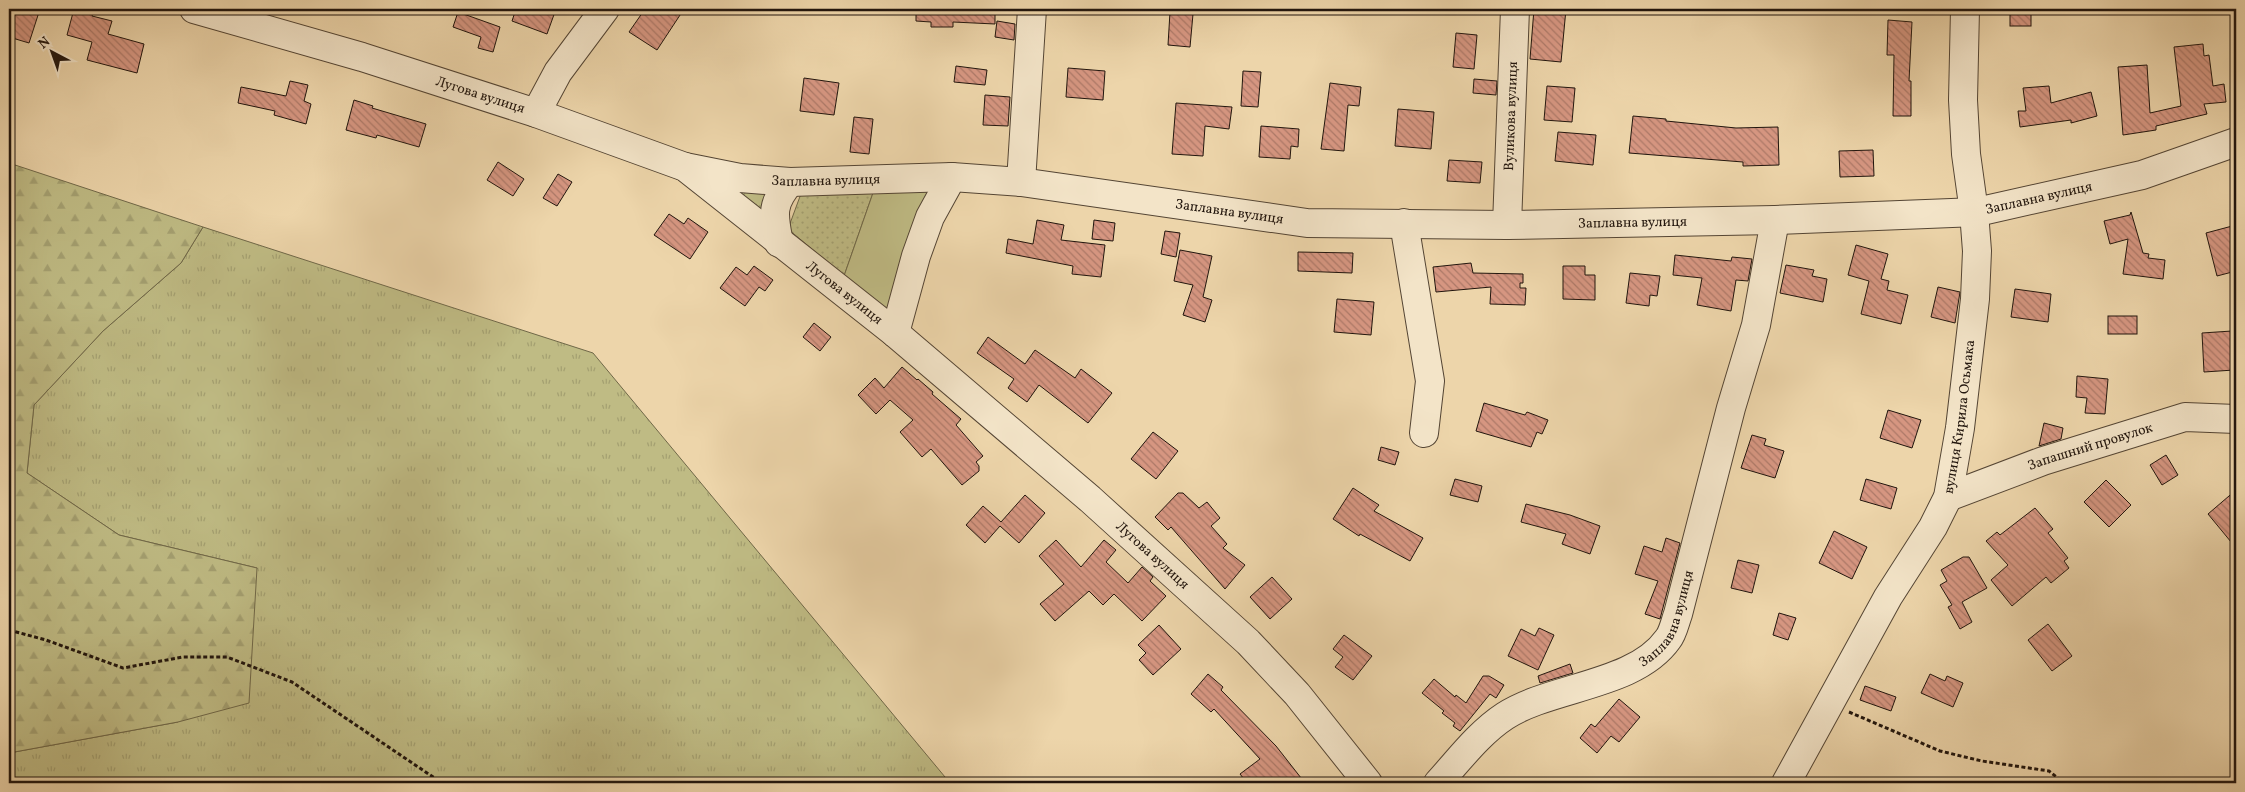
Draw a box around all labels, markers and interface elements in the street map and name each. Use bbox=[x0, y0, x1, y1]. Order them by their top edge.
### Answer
north arrow bbox=[28, 28, 78, 78]
text: N bbox=[34, 33, 55, 54]
street label: Вуликова вулиця bbox=[1500, 61, 1523, 171]
street label: Лугова вулиця bbox=[433, 72, 527, 118]
street label: Заплавна вулиця bbox=[771, 170, 881, 192]
street label: Заплавна вулиця bbox=[1984, 177, 2094, 219]
street label: Заплавна вулиця bbox=[1174, 195, 1285, 229]
street label: Заплавна вулиця bbox=[1578, 212, 1687, 233]
street label: Лугова вулиця bbox=[802, 257, 887, 329]
street label: вулиця Кирила Осьмака bbox=[1939, 339, 1980, 495]
street label: Запашний провулок bbox=[2025, 418, 2156, 475]
street label: Лугова вулиця bbox=[1112, 517, 1193, 594]
street label: Заплавна вулиця bbox=[1635, 568, 1698, 672]

